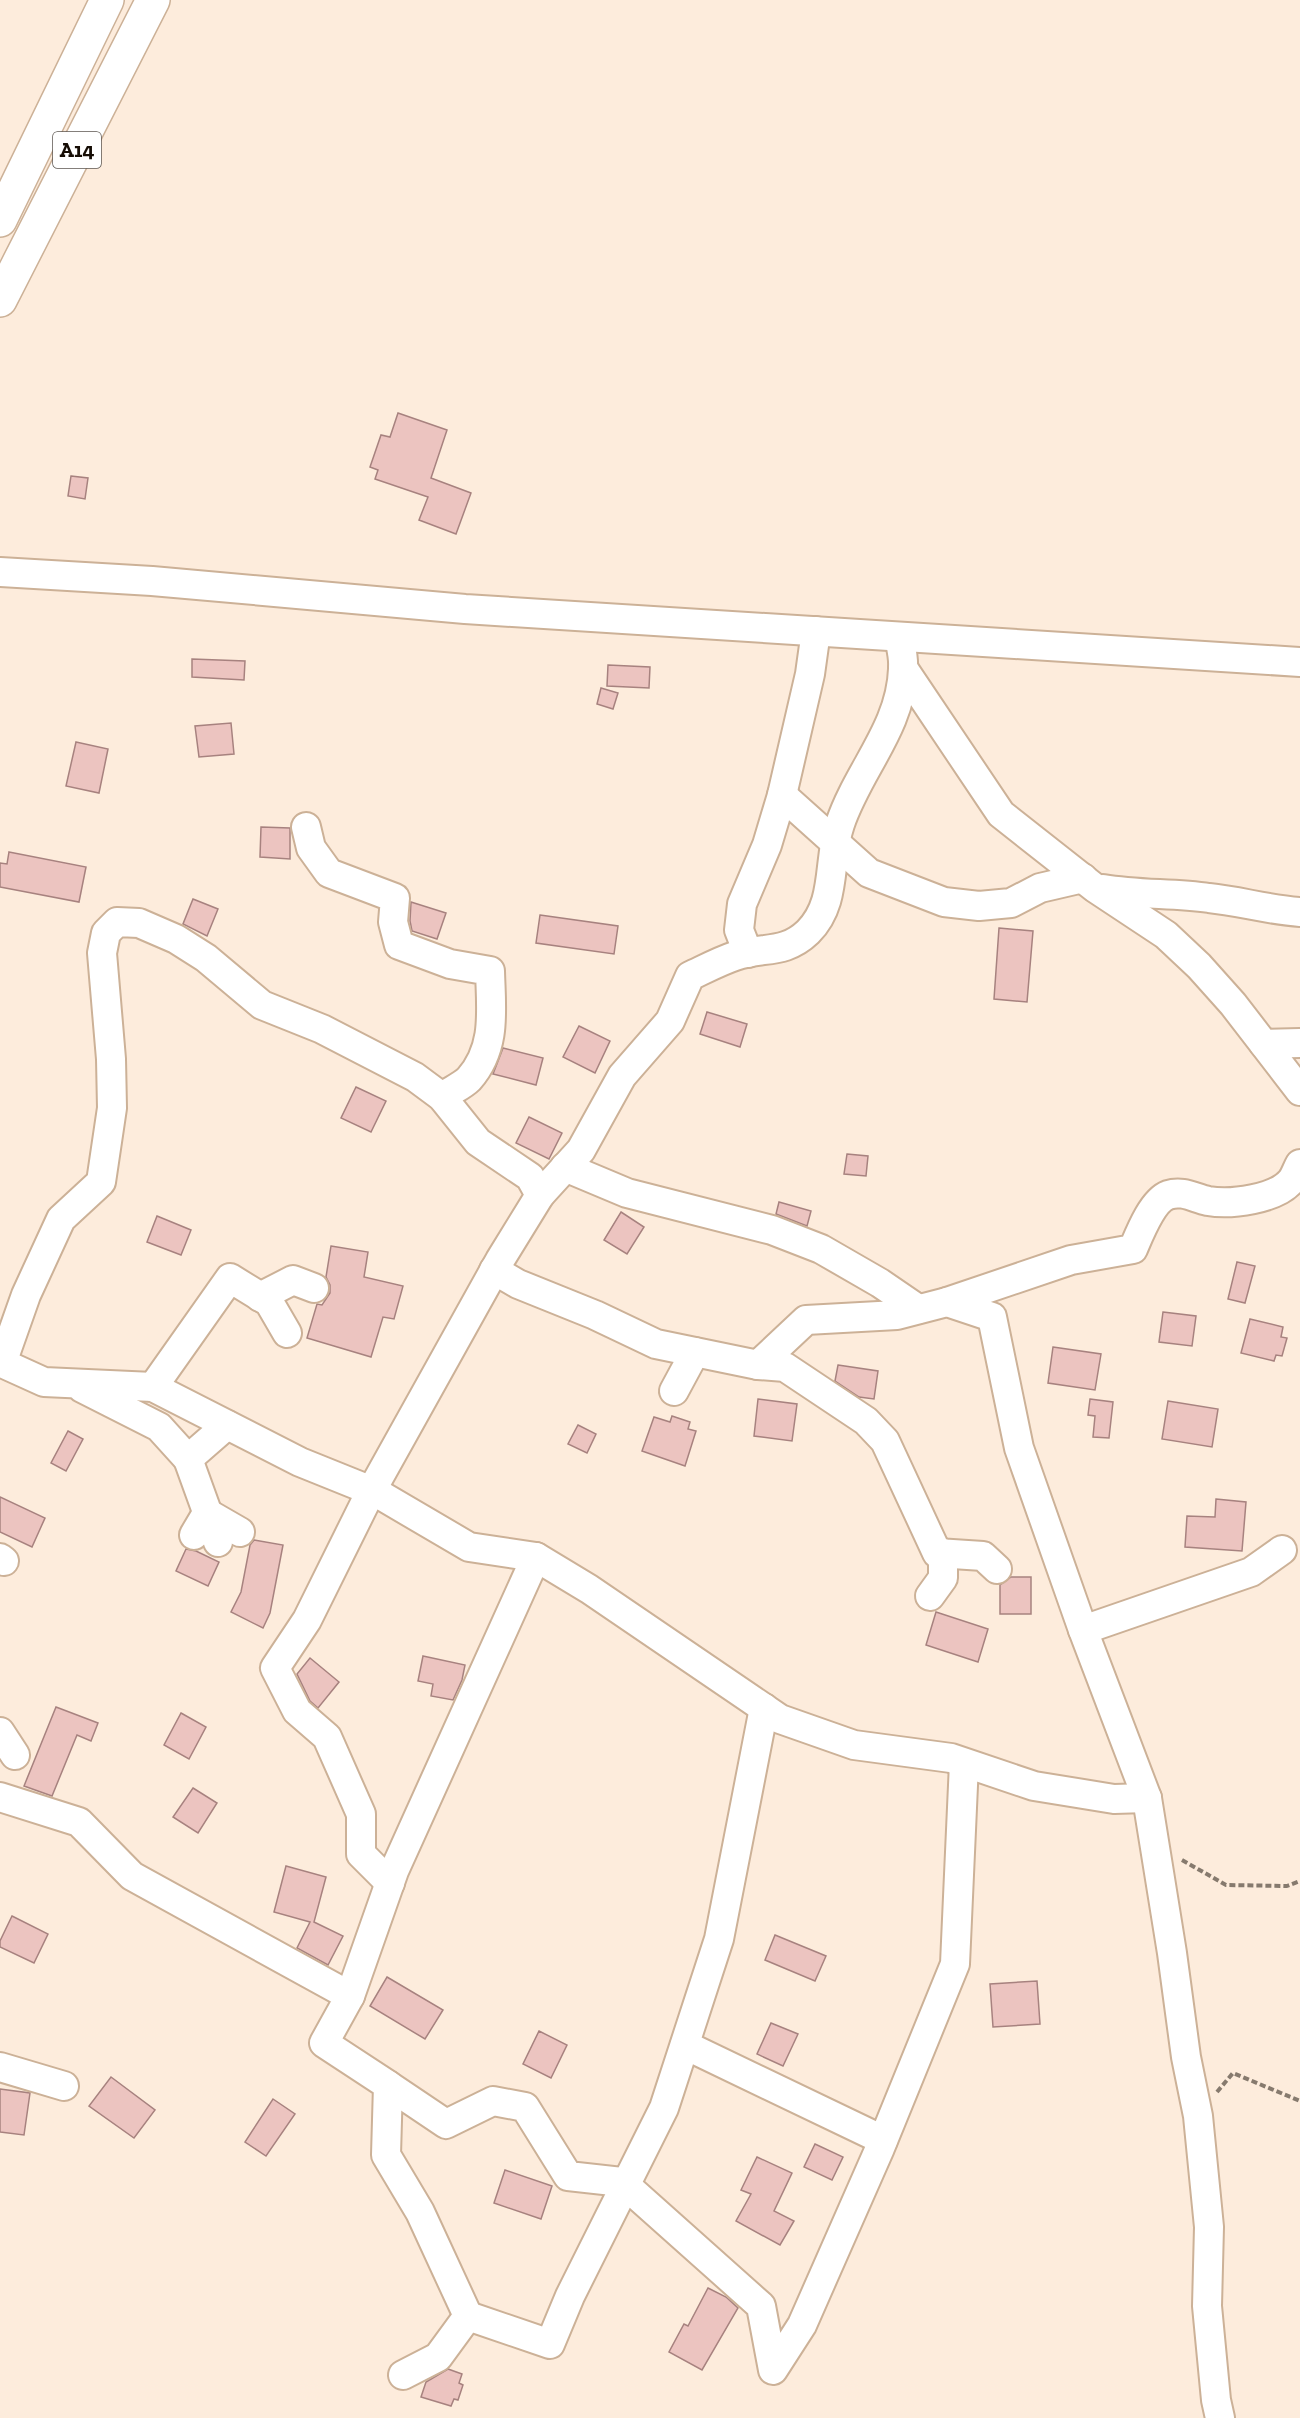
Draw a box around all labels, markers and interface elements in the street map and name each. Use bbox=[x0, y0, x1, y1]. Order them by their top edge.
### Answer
road number: A14 bbox=[53, 132, 101, 168]

